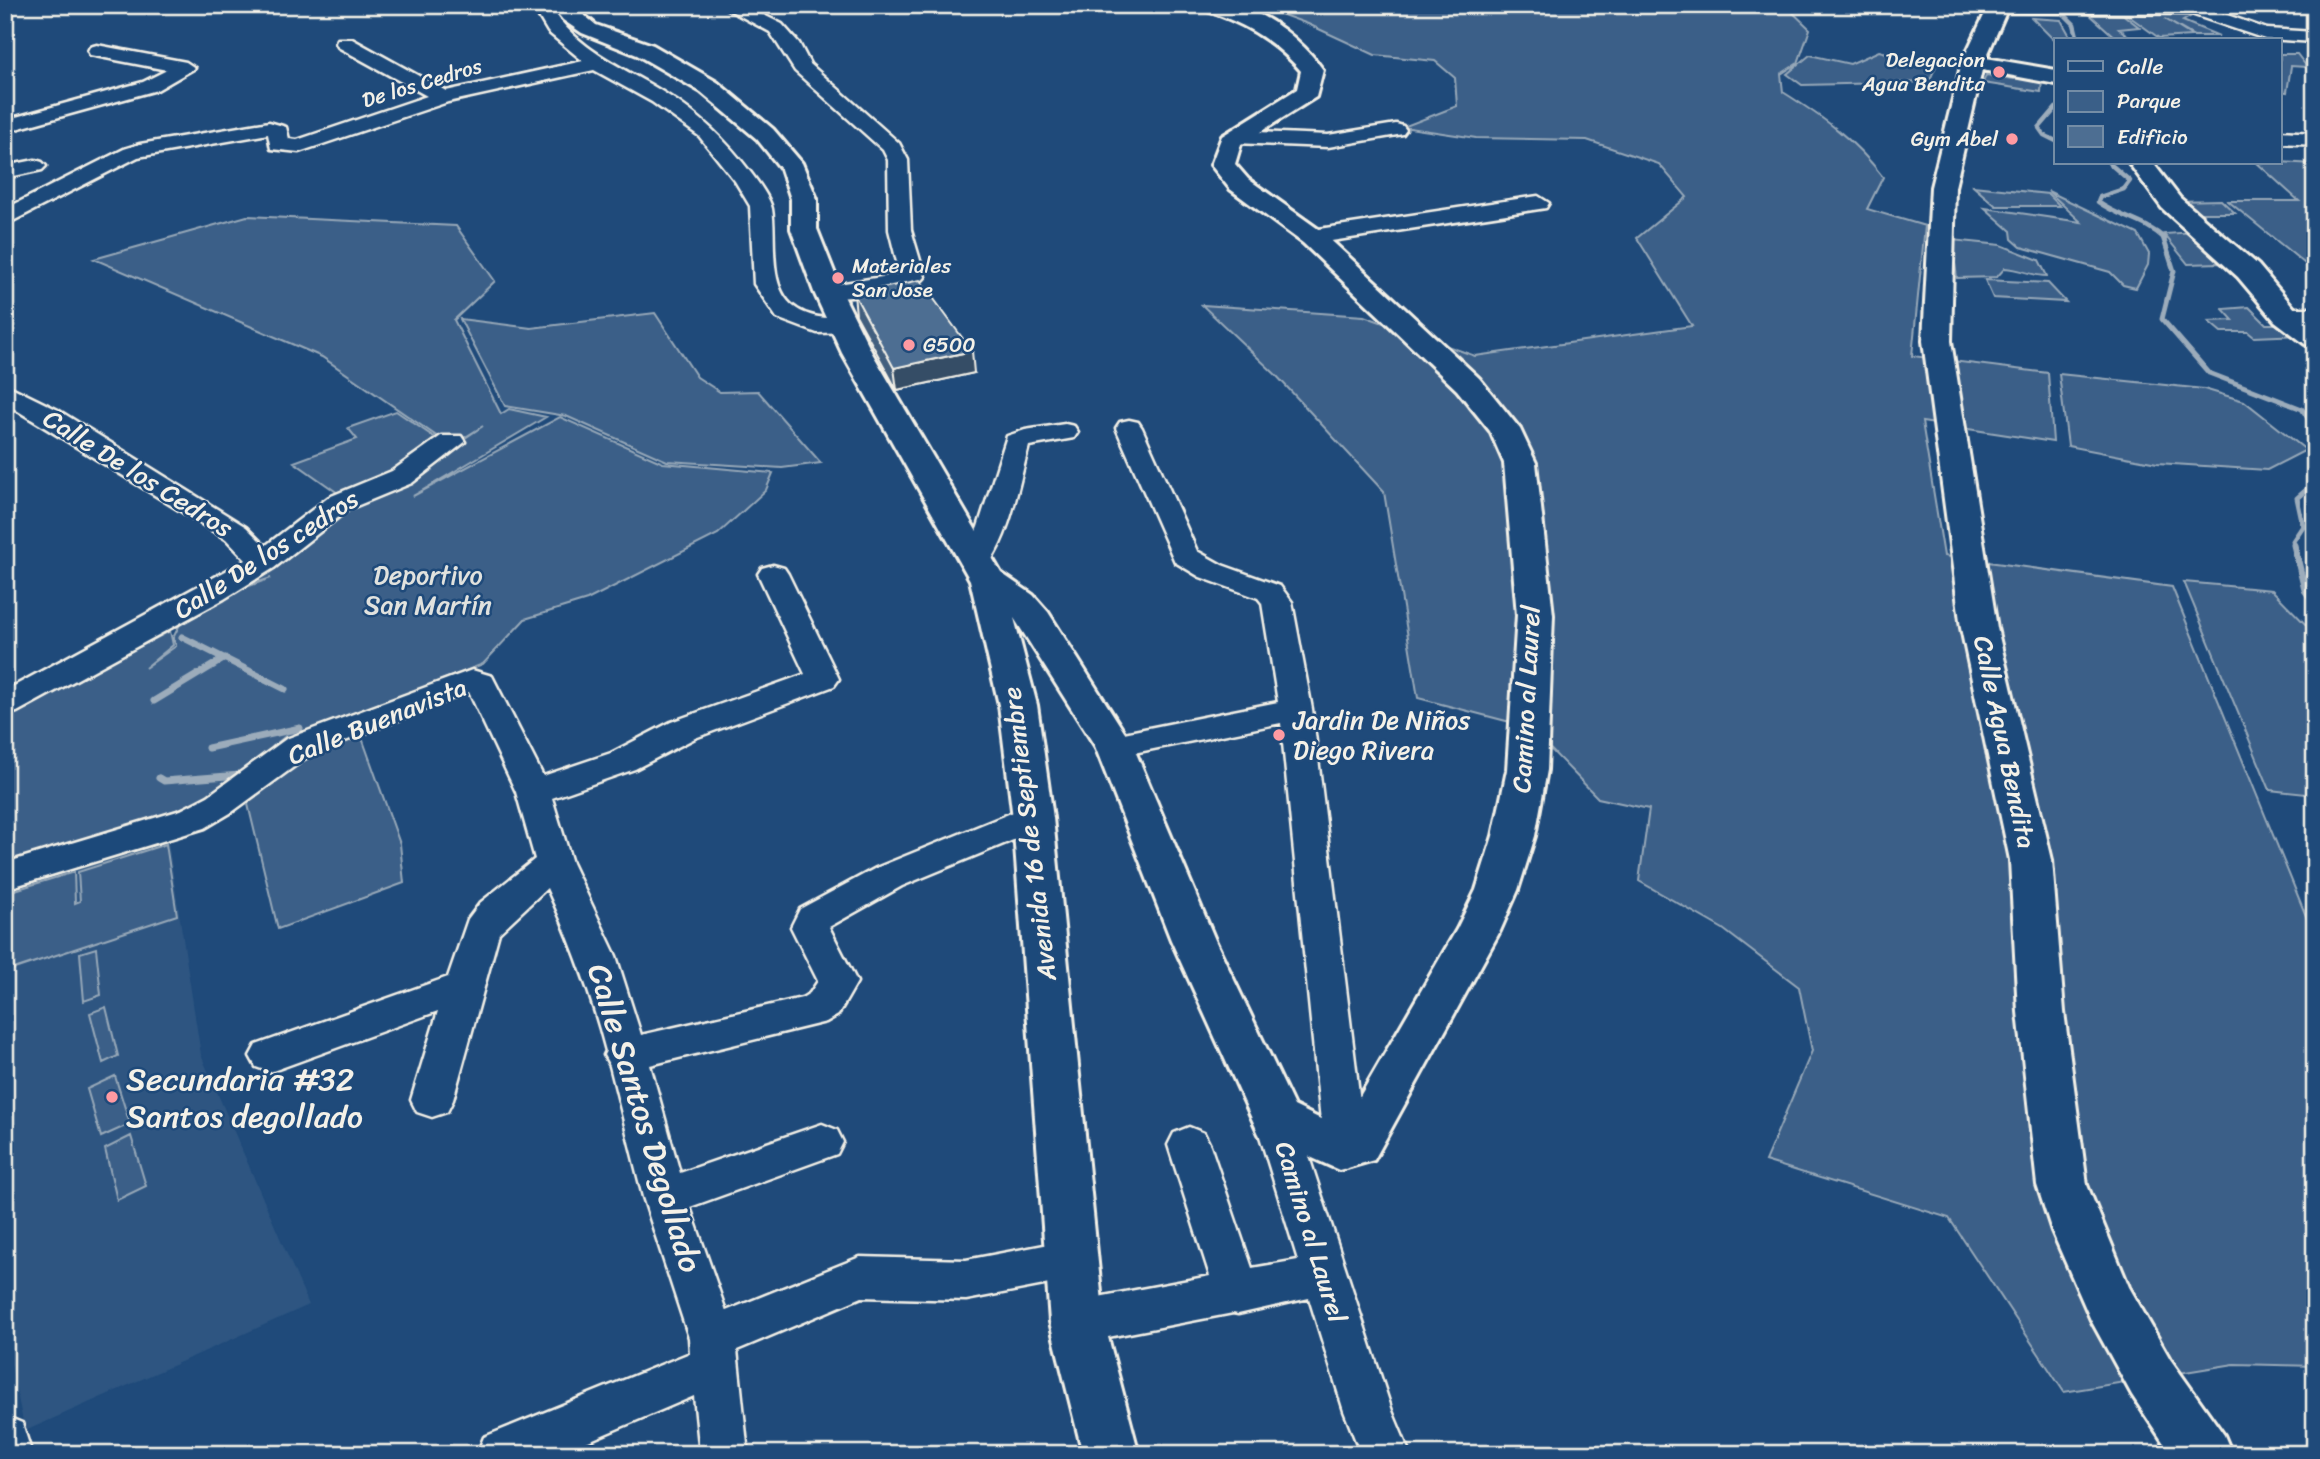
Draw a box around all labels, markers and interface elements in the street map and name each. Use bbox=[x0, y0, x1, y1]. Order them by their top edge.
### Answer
legend bbox=[2054, 38, 2282, 164]
place label: Delegacion Agua Bendita bbox=[1861, 41, 1985, 103]
street label: De los Cedros bbox=[357, 47, 487, 119]
text: Calle bbox=[2117, 48, 2164, 86]
marker: Delegacion Agua Bendita bbox=[1991, 64, 2007, 80]
text: Parque bbox=[2117, 82, 2181, 120]
text: Edificio bbox=[2117, 118, 2188, 156]
place label: Gym Abel bbox=[1911, 120, 1999, 158]
marker: Gym Abel bbox=[2004, 131, 2020, 147]
place label: Materiales San Jose bbox=[852, 247, 951, 309]
marker: Materiales San Jose bbox=[830, 270, 846, 286]
place label: G500 bbox=[923, 326, 975, 364]
marker: G500 bbox=[901, 337, 917, 353]
street label: Calle De los Cedros bbox=[34, 396, 243, 551]
street label: Calle De los cedros bbox=[164, 476, 368, 632]
park label: Deportivo San Martín bbox=[364, 552, 492, 628]
street label: Camino al Laurel bbox=[1498, 603, 1554, 794]
street label: Calle Agua Bendita bbox=[1960, 631, 2050, 853]
street label: Calle Buenavista bbox=[280, 664, 474, 778]
street label: Avenida 16 de Septiembre bbox=[988, 684, 1070, 985]
place label: Jardin De Niños Diego Rivera bbox=[1292, 697, 1471, 773]
marker: Jardin De Niños Diego Rivera bbox=[1271, 727, 1287, 743]
street label: Calle Santos Degollado bbox=[570, 956, 719, 1280]
place label: Secundaria #32 Santos degollado bbox=[126, 1051, 363, 1145]
marker: Secundaria #32 Santos degollado bbox=[104, 1089, 120, 1105]
street label: Camino al Laurel bbox=[1262, 1136, 1361, 1329]

